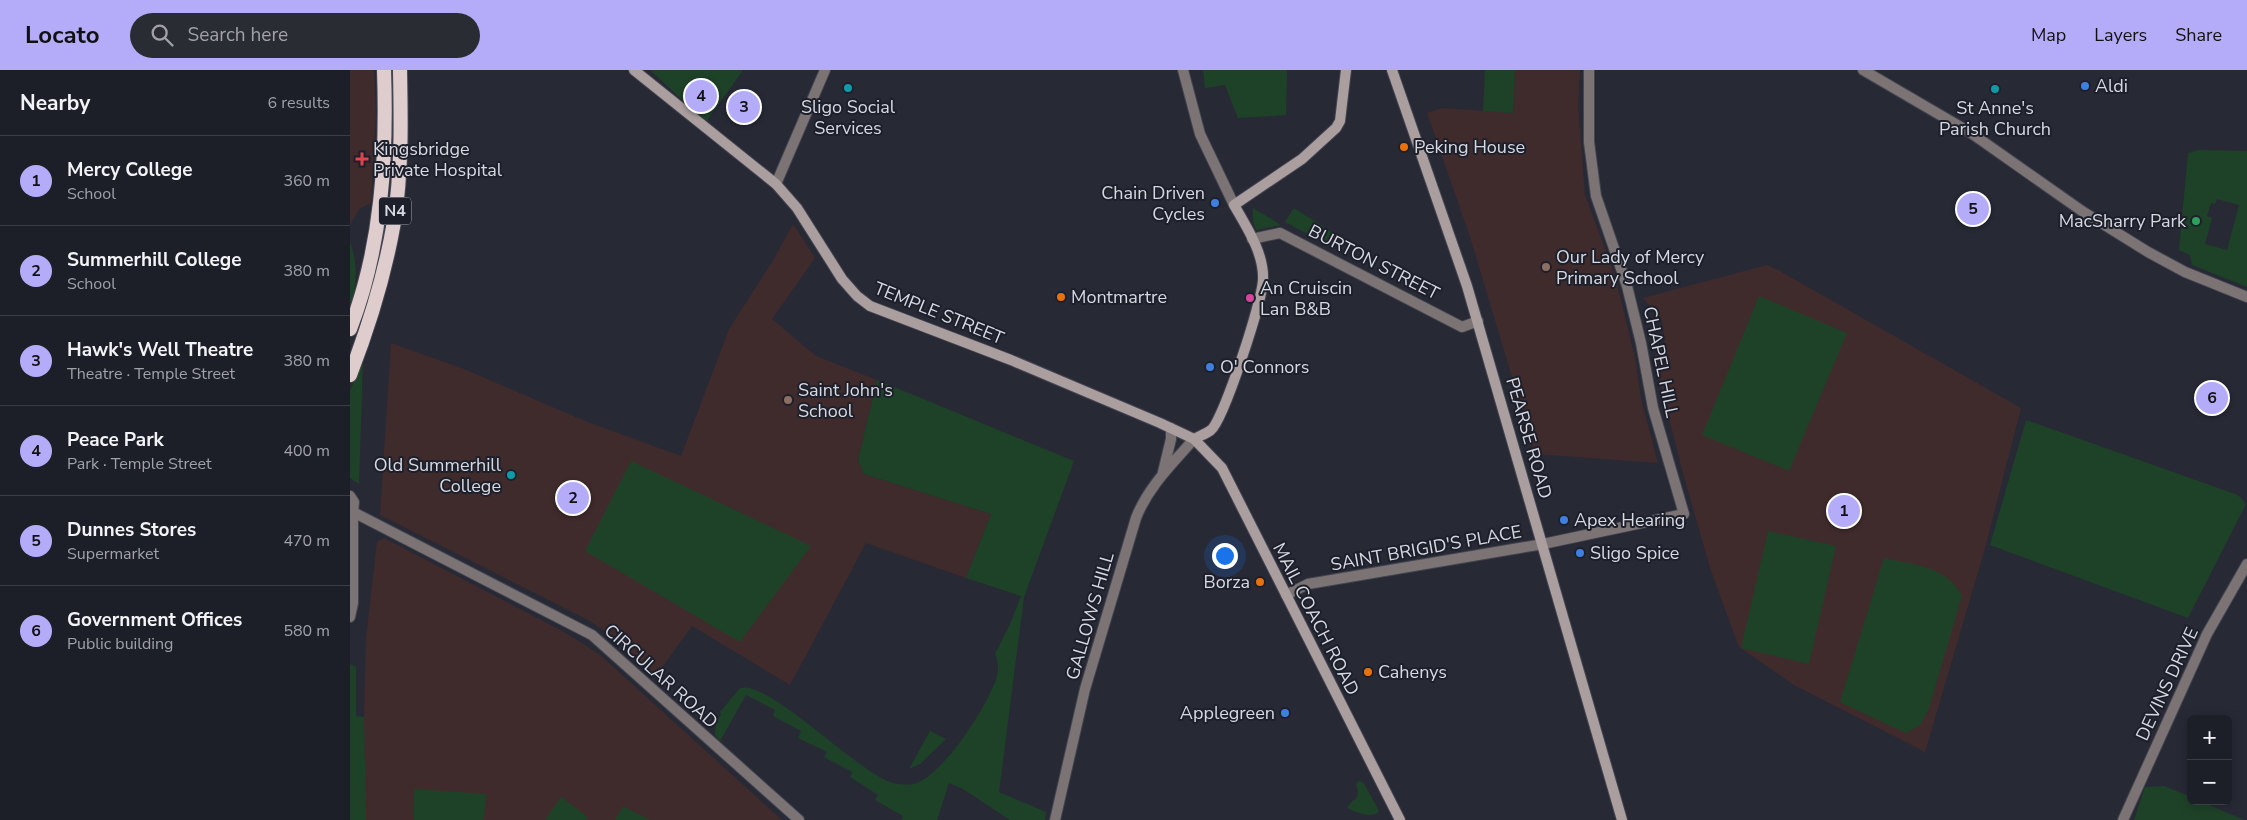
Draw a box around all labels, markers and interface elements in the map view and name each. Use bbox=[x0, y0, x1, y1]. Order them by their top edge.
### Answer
search box bbox=[130, 13, 480, 58]
text: Locato bbox=[25, 19, 100, 51]
icon: search bbox=[148, 21, 176, 49]
text: Search here bbox=[188, 22, 288, 48]
text: Map bbox=[2031, 23, 2066, 47]
text: Layers bbox=[2094, 23, 2147, 47]
text: Share bbox=[2175, 23, 2222, 47]
place label: Aldi bbox=[2095, 74, 2128, 98]
pin: 4 bbox=[685, 77, 717, 115]
marker: Aldi bbox=[2079, 80, 2091, 92]
marker: Sligo Social Services bbox=[842, 82, 854, 94]
marker: St Anne's Parish Church bbox=[1989, 83, 2001, 95]
pin: 3 bbox=[728, 88, 760, 126]
text: Nearby bbox=[20, 89, 90, 117]
text: 6 results bbox=[268, 92, 330, 114]
place label: Sligo Social Services bbox=[801, 95, 896, 140]
place label: St Anne's Parish Church bbox=[1939, 96, 2051, 141]
place label: Peking House bbox=[1414, 135, 1525, 159]
place label: Kingsbridge Private Hospital bbox=[373, 137, 503, 182]
marker: Peking House bbox=[1398, 141, 1410, 153]
marker: Kingsbridge Private Hospital bbox=[355, 152, 369, 166]
text: Mercy College bbox=[67, 157, 193, 183]
text: 1 bbox=[31, 170, 41, 192]
text: 360 m bbox=[283, 170, 330, 192]
place label: Chain Driven Cycles bbox=[1101, 181, 1205, 226]
text: School bbox=[67, 183, 116, 205]
pin: 5 bbox=[1957, 190, 1989, 228]
marker: Chain Driven Cycles bbox=[1209, 197, 1221, 209]
road number: N4 bbox=[379, 198, 411, 224]
place label: MacSharry Park bbox=[2059, 209, 2187, 233]
marker: MacSharry Park bbox=[2190, 215, 2202, 227]
street label: BURTON STREET bbox=[1304, 219, 1444, 305]
place label: Our Lady of Mercy Primary School bbox=[1556, 245, 1705, 290]
text: Summerhill College bbox=[67, 247, 242, 273]
text: 2 bbox=[31, 260, 41, 282]
text: 380 m bbox=[283, 260, 330, 282]
marker: Our Lady of Mercy Primary School bbox=[1540, 261, 1552, 273]
text: School bbox=[67, 273, 116, 295]
street label: TEMPLE STREET bbox=[870, 276, 1008, 350]
place label: An Cruiscin Lan B&B bbox=[1260, 276, 1352, 321]
place label: Montmartre bbox=[1071, 285, 1167, 309]
marker: Montmartre bbox=[1055, 291, 1067, 303]
marker: An Cruiscin Lan B&B bbox=[1244, 292, 1256, 304]
street label: CHAPEL HILL bbox=[1638, 304, 1685, 420]
text: Hawk's Well Theatre bbox=[67, 337, 253, 363]
text: 3 bbox=[31, 350, 41, 372]
text: 380 m bbox=[283, 350, 330, 372]
place label: O' Connors bbox=[1220, 355, 1309, 379]
marker: O' Connors bbox=[1204, 361, 1216, 373]
text: Theatre · Temple Street bbox=[67, 363, 235, 385]
street label: PEARSE ROAD bbox=[1500, 375, 1558, 501]
place label: Saint John's School bbox=[798, 378, 893, 423]
pin: 6 bbox=[2196, 379, 2228, 417]
marker: Saint John's School bbox=[782, 394, 794, 406]
text: Peace Park bbox=[67, 427, 164, 453]
text: 4 bbox=[31, 440, 41, 462]
text: 400 m bbox=[283, 440, 330, 462]
text: Park · Temple Street bbox=[67, 453, 212, 475]
place label: Old Summerhill College bbox=[374, 453, 502, 498]
marker: Old Summerhill College bbox=[505, 469, 517, 481]
pin: 2 bbox=[557, 479, 589, 517]
pin: 1 bbox=[1828, 492, 1860, 530]
place label: Apex Hearing bbox=[1574, 508, 1685, 532]
marker: Apex Hearing bbox=[1558, 514, 1570, 526]
text: Dunnes Stores bbox=[67, 517, 196, 543]
street label: SAINT BRIGID'S PLACE bbox=[1329, 519, 1523, 577]
text: 5 bbox=[31, 530, 41, 552]
text: 470 m bbox=[283, 530, 330, 552]
street label: MAIL COACH ROAD bbox=[1267, 539, 1365, 699]
place label: Sligo Spice bbox=[1590, 541, 1679, 565]
text: Supermarket bbox=[67, 543, 159, 565]
your location bbox=[1212, 543, 1238, 569]
marker: Sligo Spice bbox=[1574, 547, 1586, 559]
street label: GALLOWS HILL bbox=[1060, 549, 1120, 683]
place label: Borza bbox=[1204, 570, 1250, 594]
marker: Borza bbox=[1254, 576, 1266, 588]
text: Government Offices bbox=[67, 607, 242, 633]
street label: CIRCULAR ROAD bbox=[599, 619, 723, 733]
text: 6 bbox=[31, 620, 41, 642]
text: 580 m bbox=[283, 620, 330, 642]
street label: DEVINS DRIVE bbox=[2130, 623, 2204, 745]
text: Public building bbox=[67, 633, 173, 655]
place label: Cahenys bbox=[1378, 660, 1447, 684]
marker: Cahenys bbox=[1362, 666, 1374, 678]
place label: Applegreen bbox=[1180, 701, 1275, 725]
marker: Applegreen bbox=[1279, 707, 1291, 719]
map controls bbox=[2187, 715, 2232, 805]
button: + bbox=[2187, 715, 2232, 760]
button: − bbox=[2187, 760, 2232, 805]

